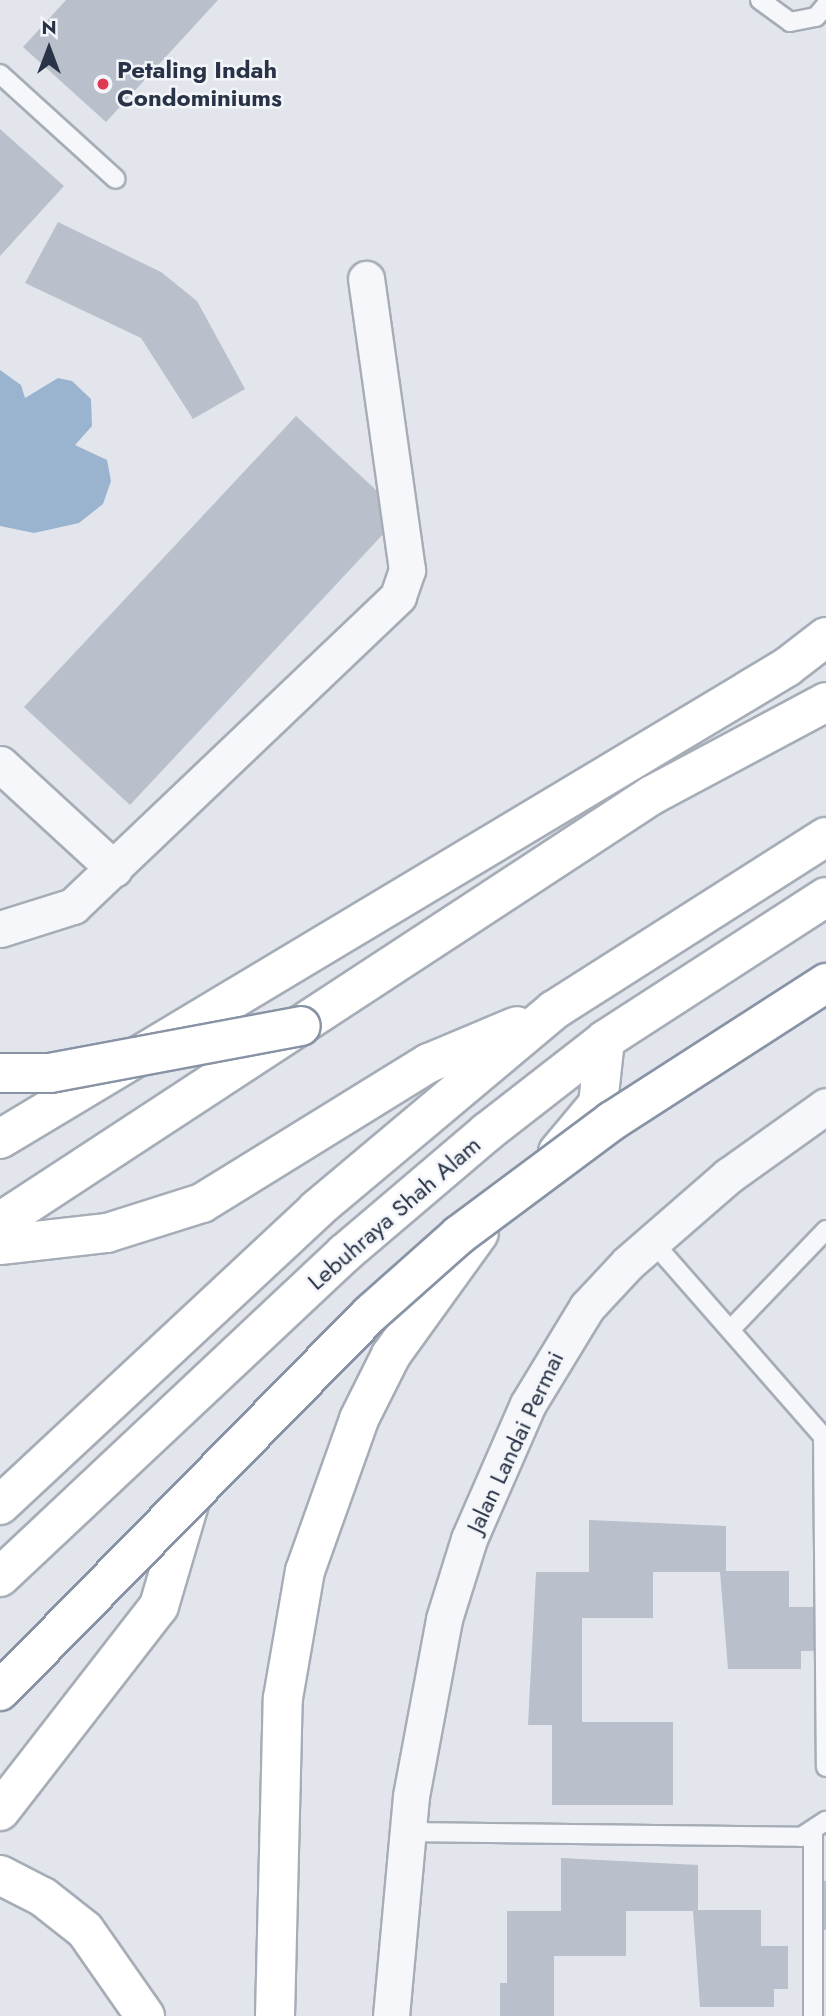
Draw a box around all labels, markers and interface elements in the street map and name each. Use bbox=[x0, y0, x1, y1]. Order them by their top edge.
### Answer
north arrow bbox=[14, 14, 84, 84]
text: N bbox=[41, 14, 57, 41]
place label: Petaling Indah Condominiums bbox=[117, 56, 282, 112]
marker: Petaling Indah Condominiums bbox=[95, 76, 111, 92]
street label: Lebuhraya Shah Alam bbox=[302, 1130, 486, 1296]
street label: Jalan Landai Permai bbox=[460, 1347, 570, 1537]

